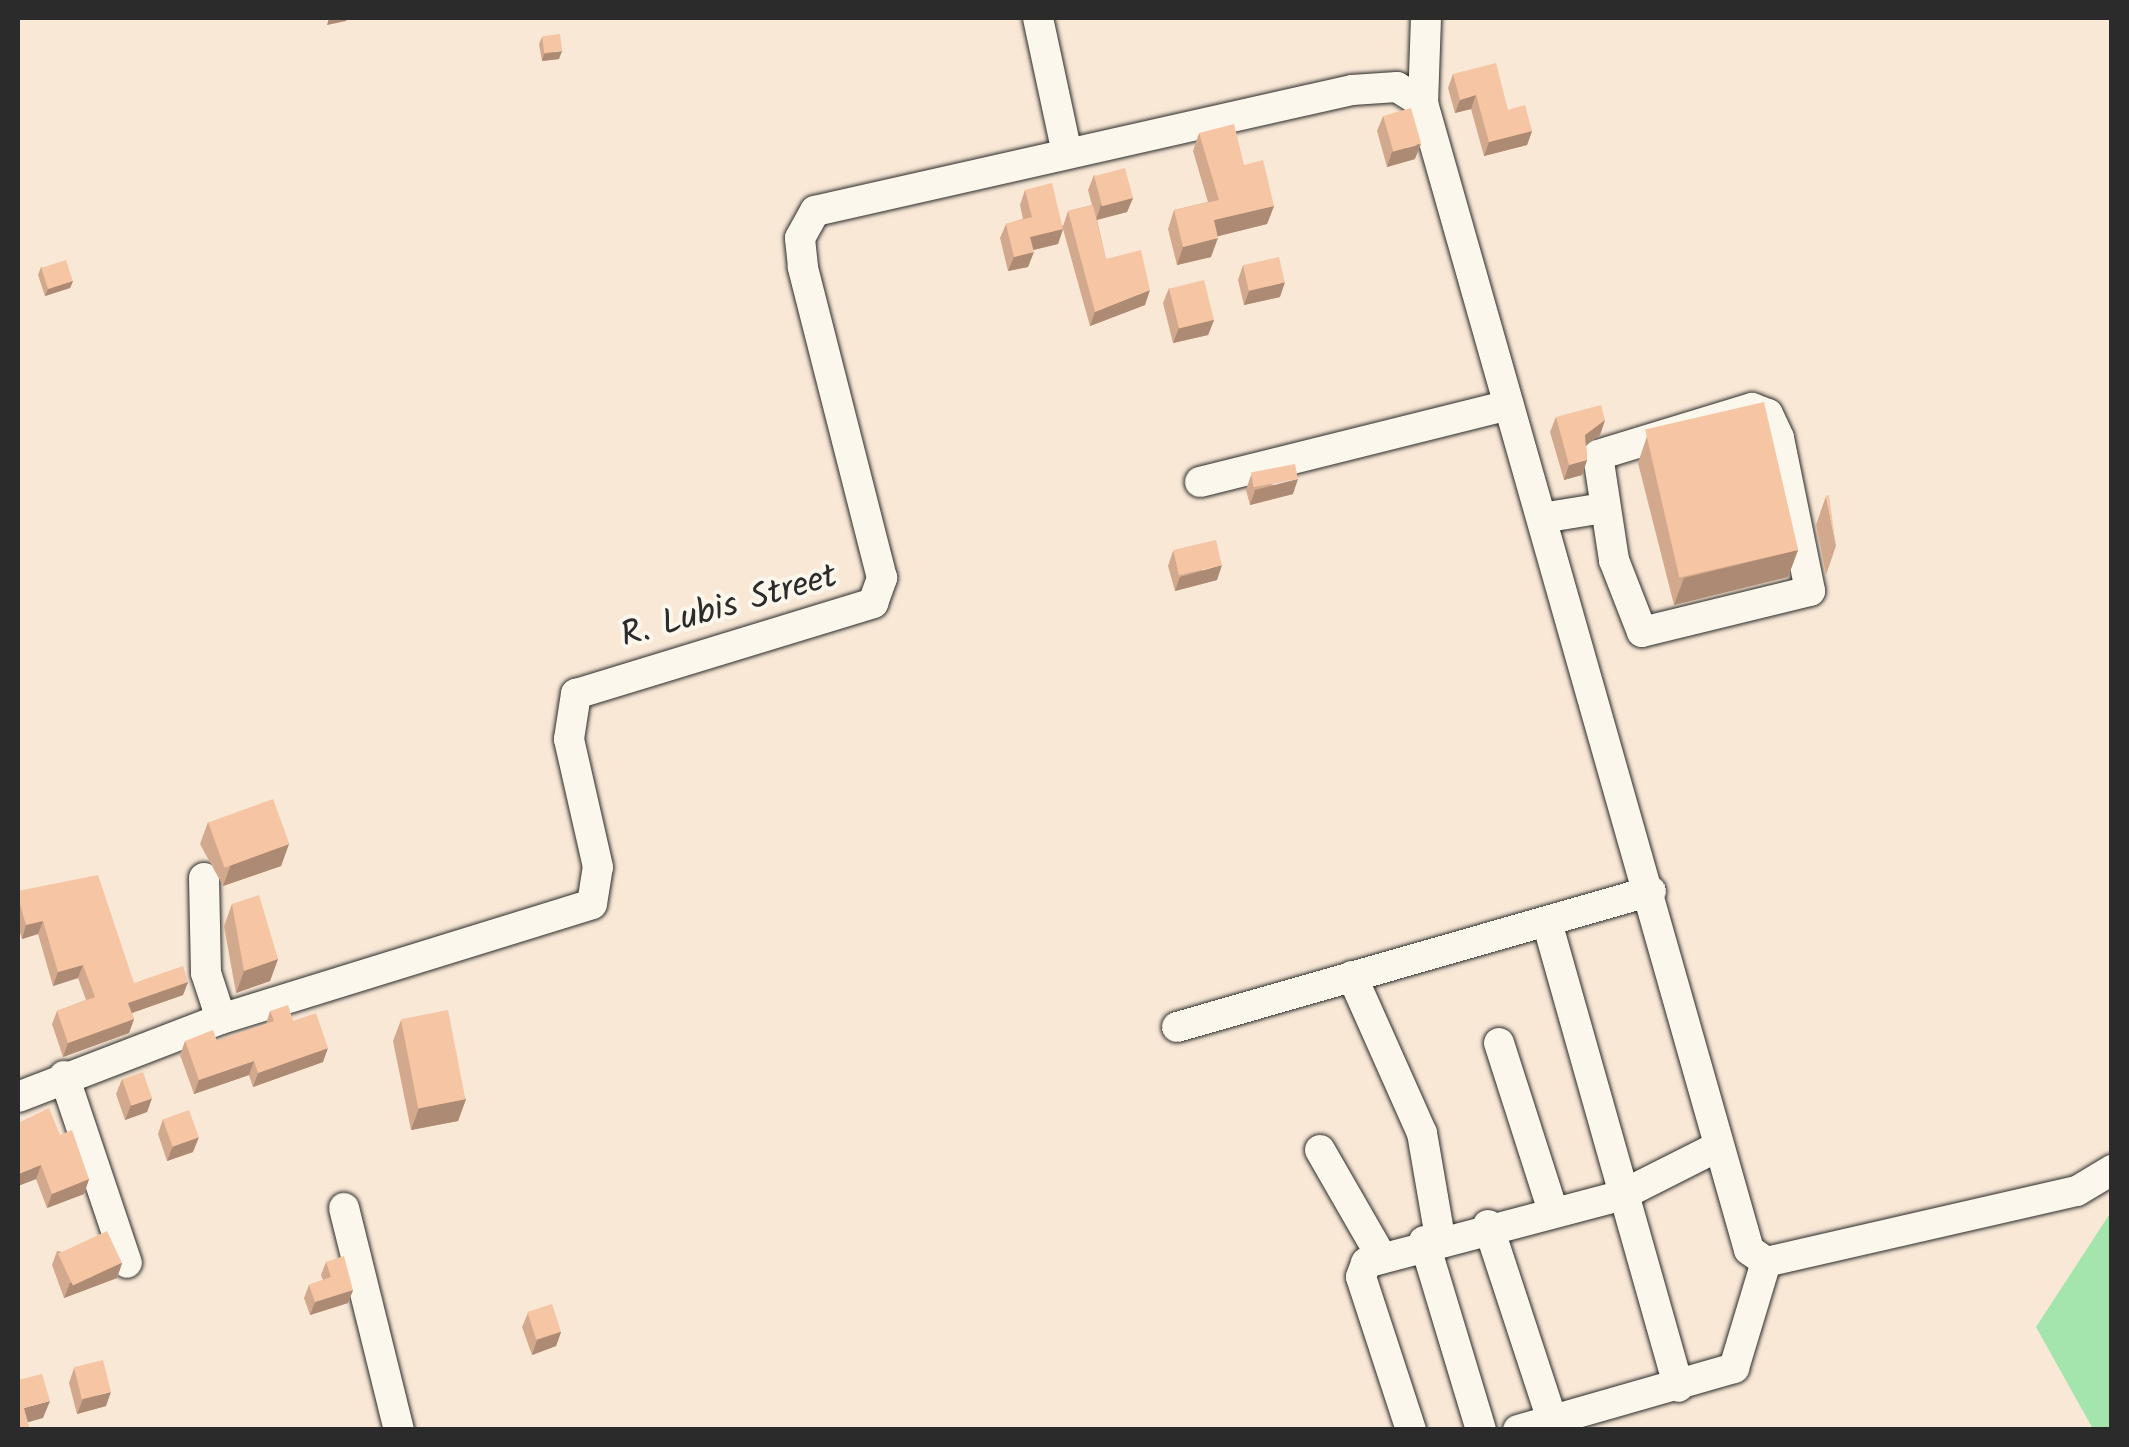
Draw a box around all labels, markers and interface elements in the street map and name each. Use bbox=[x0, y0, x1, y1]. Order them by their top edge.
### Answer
street label: R. Lubis Street bbox=[616, 556, 842, 658]

